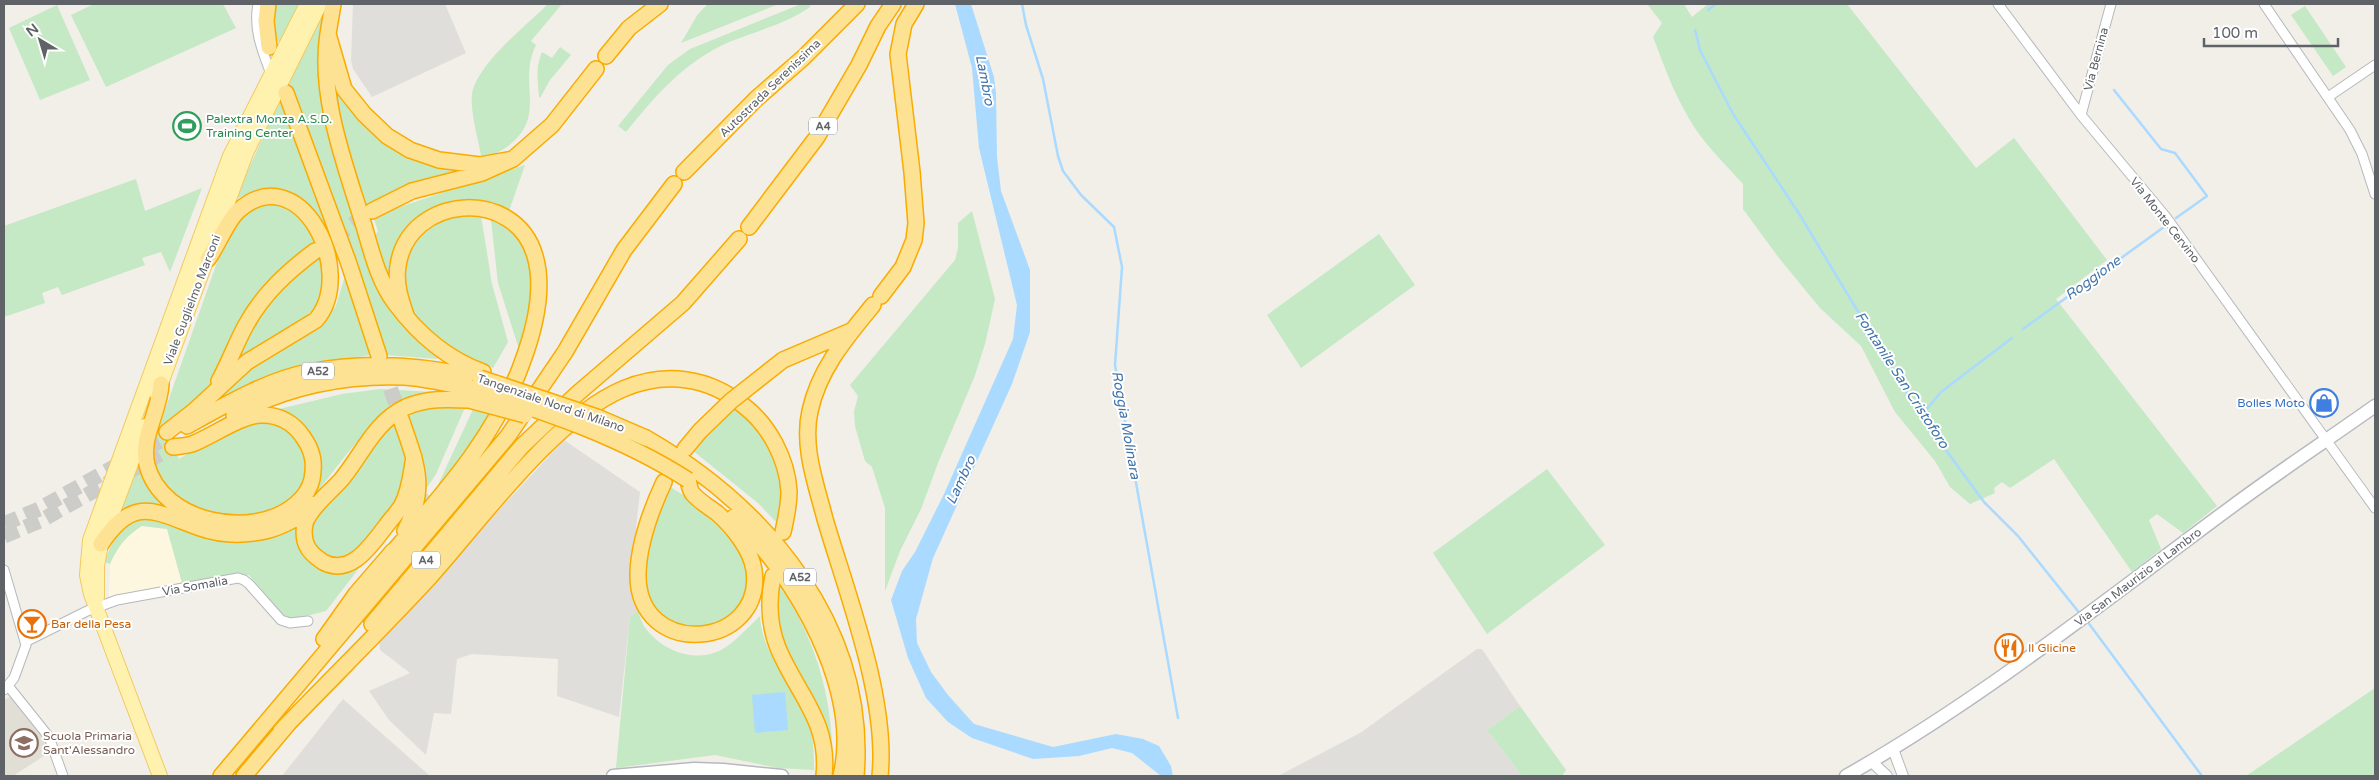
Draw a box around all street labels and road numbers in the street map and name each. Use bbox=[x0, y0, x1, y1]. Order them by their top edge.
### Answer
street label: Via Bernina bbox=[2081, 26, 2111, 92]
street label: Autostrada Serenissima bbox=[717, 36, 823, 140]
road number: A4 bbox=[809, 118, 837, 134]
street label: Via Monte Cervino bbox=[2127, 174, 2203, 266]
street label: Viale Guglielmo Marconi bbox=[161, 233, 223, 367]
road number: A52 bbox=[302, 362, 334, 380]
street label: Tangenziale Nord di Milano bbox=[475, 371, 627, 435]
street label: Via San Maurizio al Lambro bbox=[2072, 525, 2204, 629]
road number: A4 bbox=[412, 552, 440, 568]
road number: A52 bbox=[784, 568, 816, 586]
street label: Via Somalia bbox=[161, 573, 229, 599]

